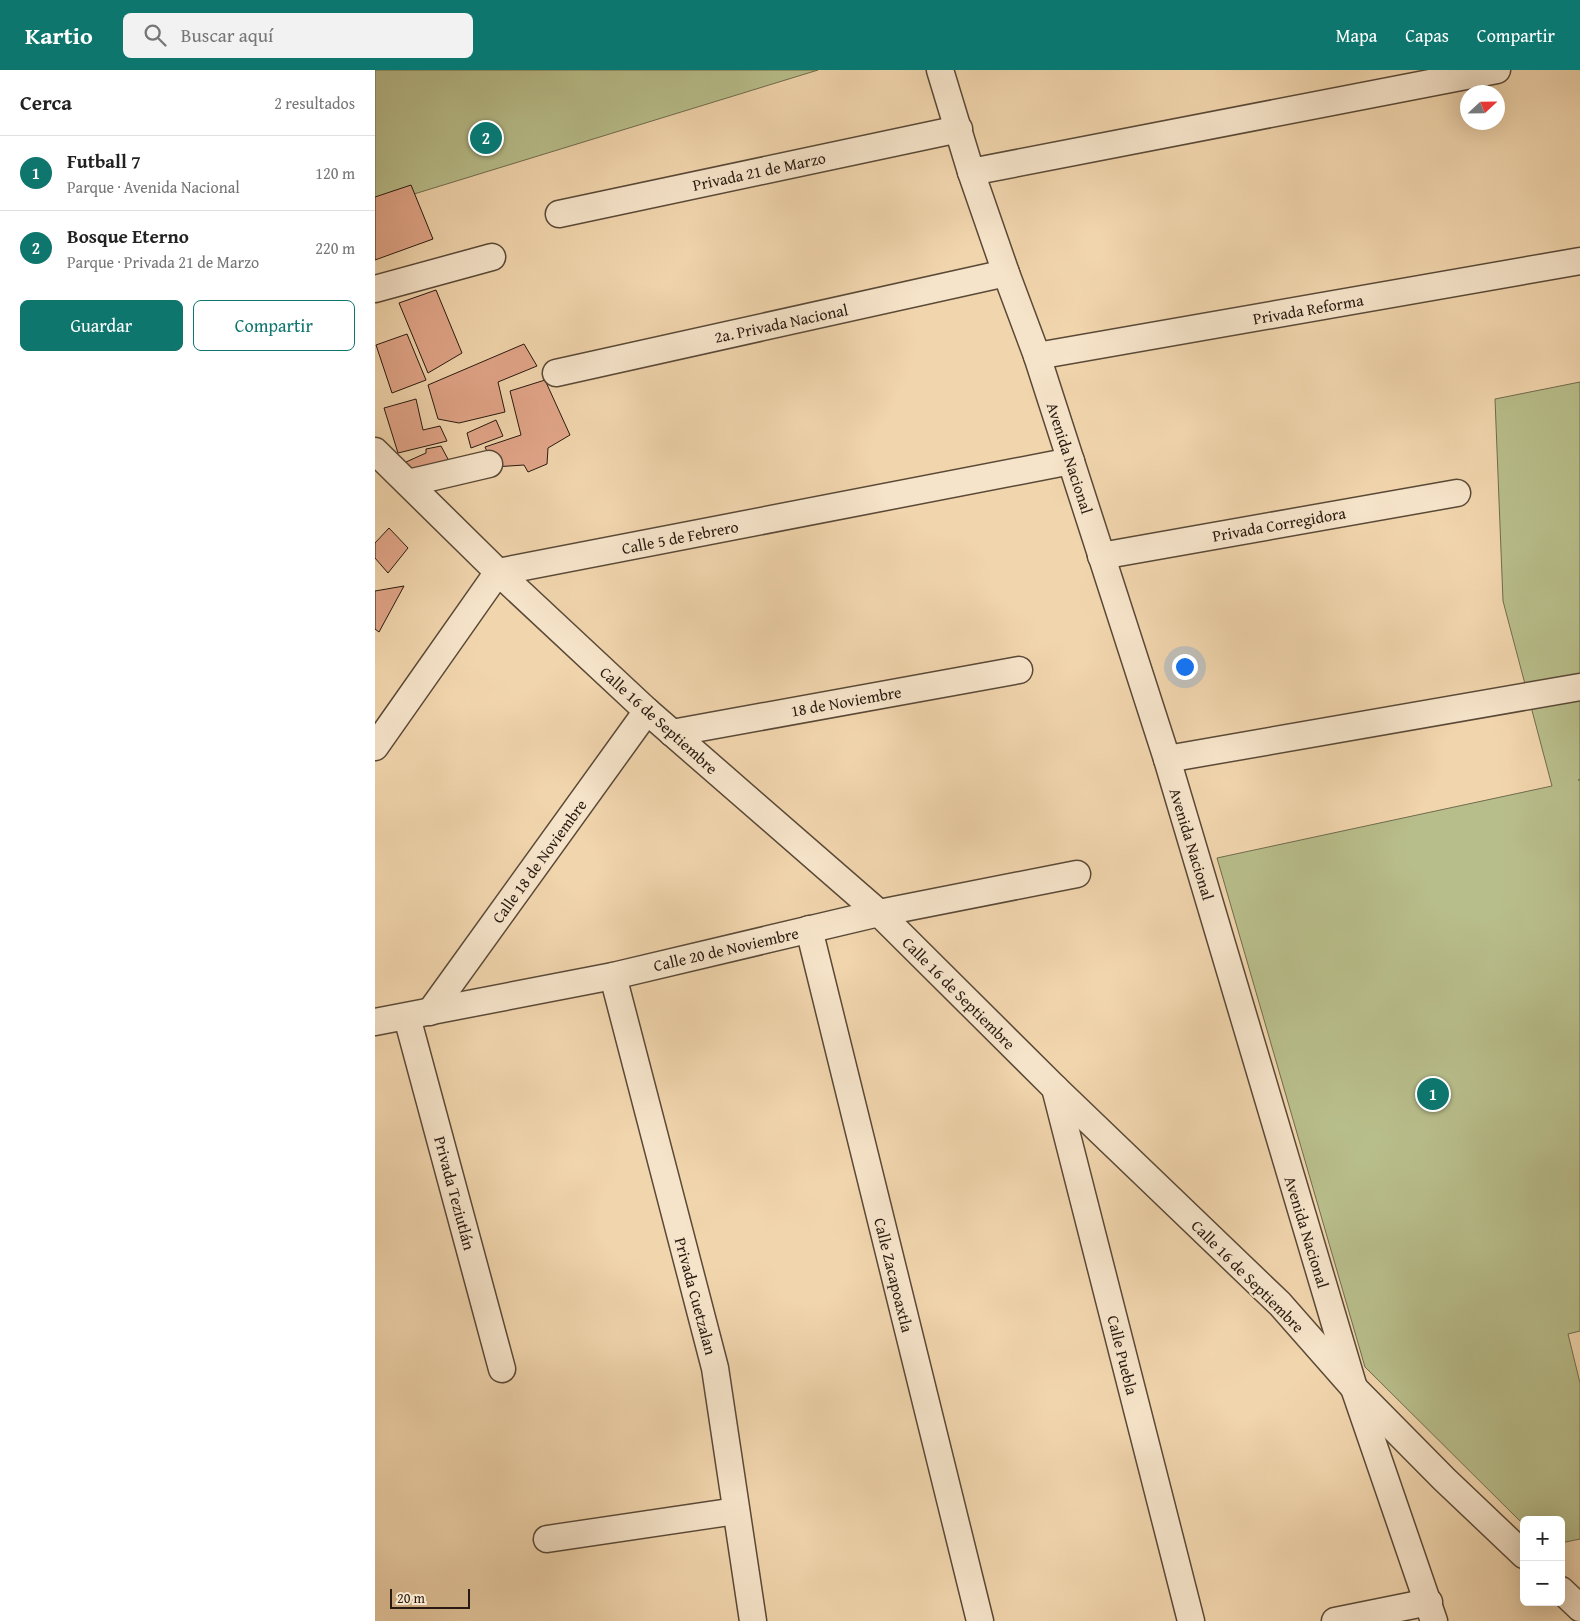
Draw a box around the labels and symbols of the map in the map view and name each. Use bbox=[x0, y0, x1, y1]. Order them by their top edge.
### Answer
north arrow bbox=[1460, 85, 1505, 130]
pin: 2 bbox=[470, 119, 502, 157]
street label: Privada 21 de Marzo bbox=[690, 145, 828, 197]
street label: Privada Reforma bbox=[1251, 287, 1366, 331]
street label: 2a. Privada Nacional bbox=[712, 297, 851, 349]
street label: Avenida Nacional bbox=[1041, 399, 1099, 517]
street label: Privada Corregidora bbox=[1210, 500, 1348, 548]
street label: Calle 5 de Febrero bbox=[620, 514, 740, 560]
your location bbox=[1172, 654, 1198, 680]
street label: Calle 16 de Septiembre bbox=[595, 660, 723, 780]
street label: 18 de Noviembre bbox=[789, 679, 903, 723]
street label: Avenida Nacional bbox=[1164, 785, 1221, 903]
street label: Calle 18 de Noviembre bbox=[486, 794, 592, 928]
street label: Calle 20 de Noviembre bbox=[651, 921, 801, 977]
street label: Calle 16 de Septiembre bbox=[897, 931, 1021, 1055]
pin: 1 bbox=[1417, 1075, 1449, 1113]
street label: Privada Teziutlán bbox=[428, 1133, 482, 1253]
street label: Avenida Nacional bbox=[1279, 1173, 1336, 1291]
street label: Calle 16 de Septiembre bbox=[1186, 1214, 1310, 1338]
street label: Calle Zacapoaxtla bbox=[868, 1215, 920, 1335]
street label: Privada Cuetzalan bbox=[669, 1235, 723, 1357]
street label: Calle Puebla bbox=[1102, 1313, 1145, 1398]
scale bar bbox=[390, 1586, 470, 1609]

